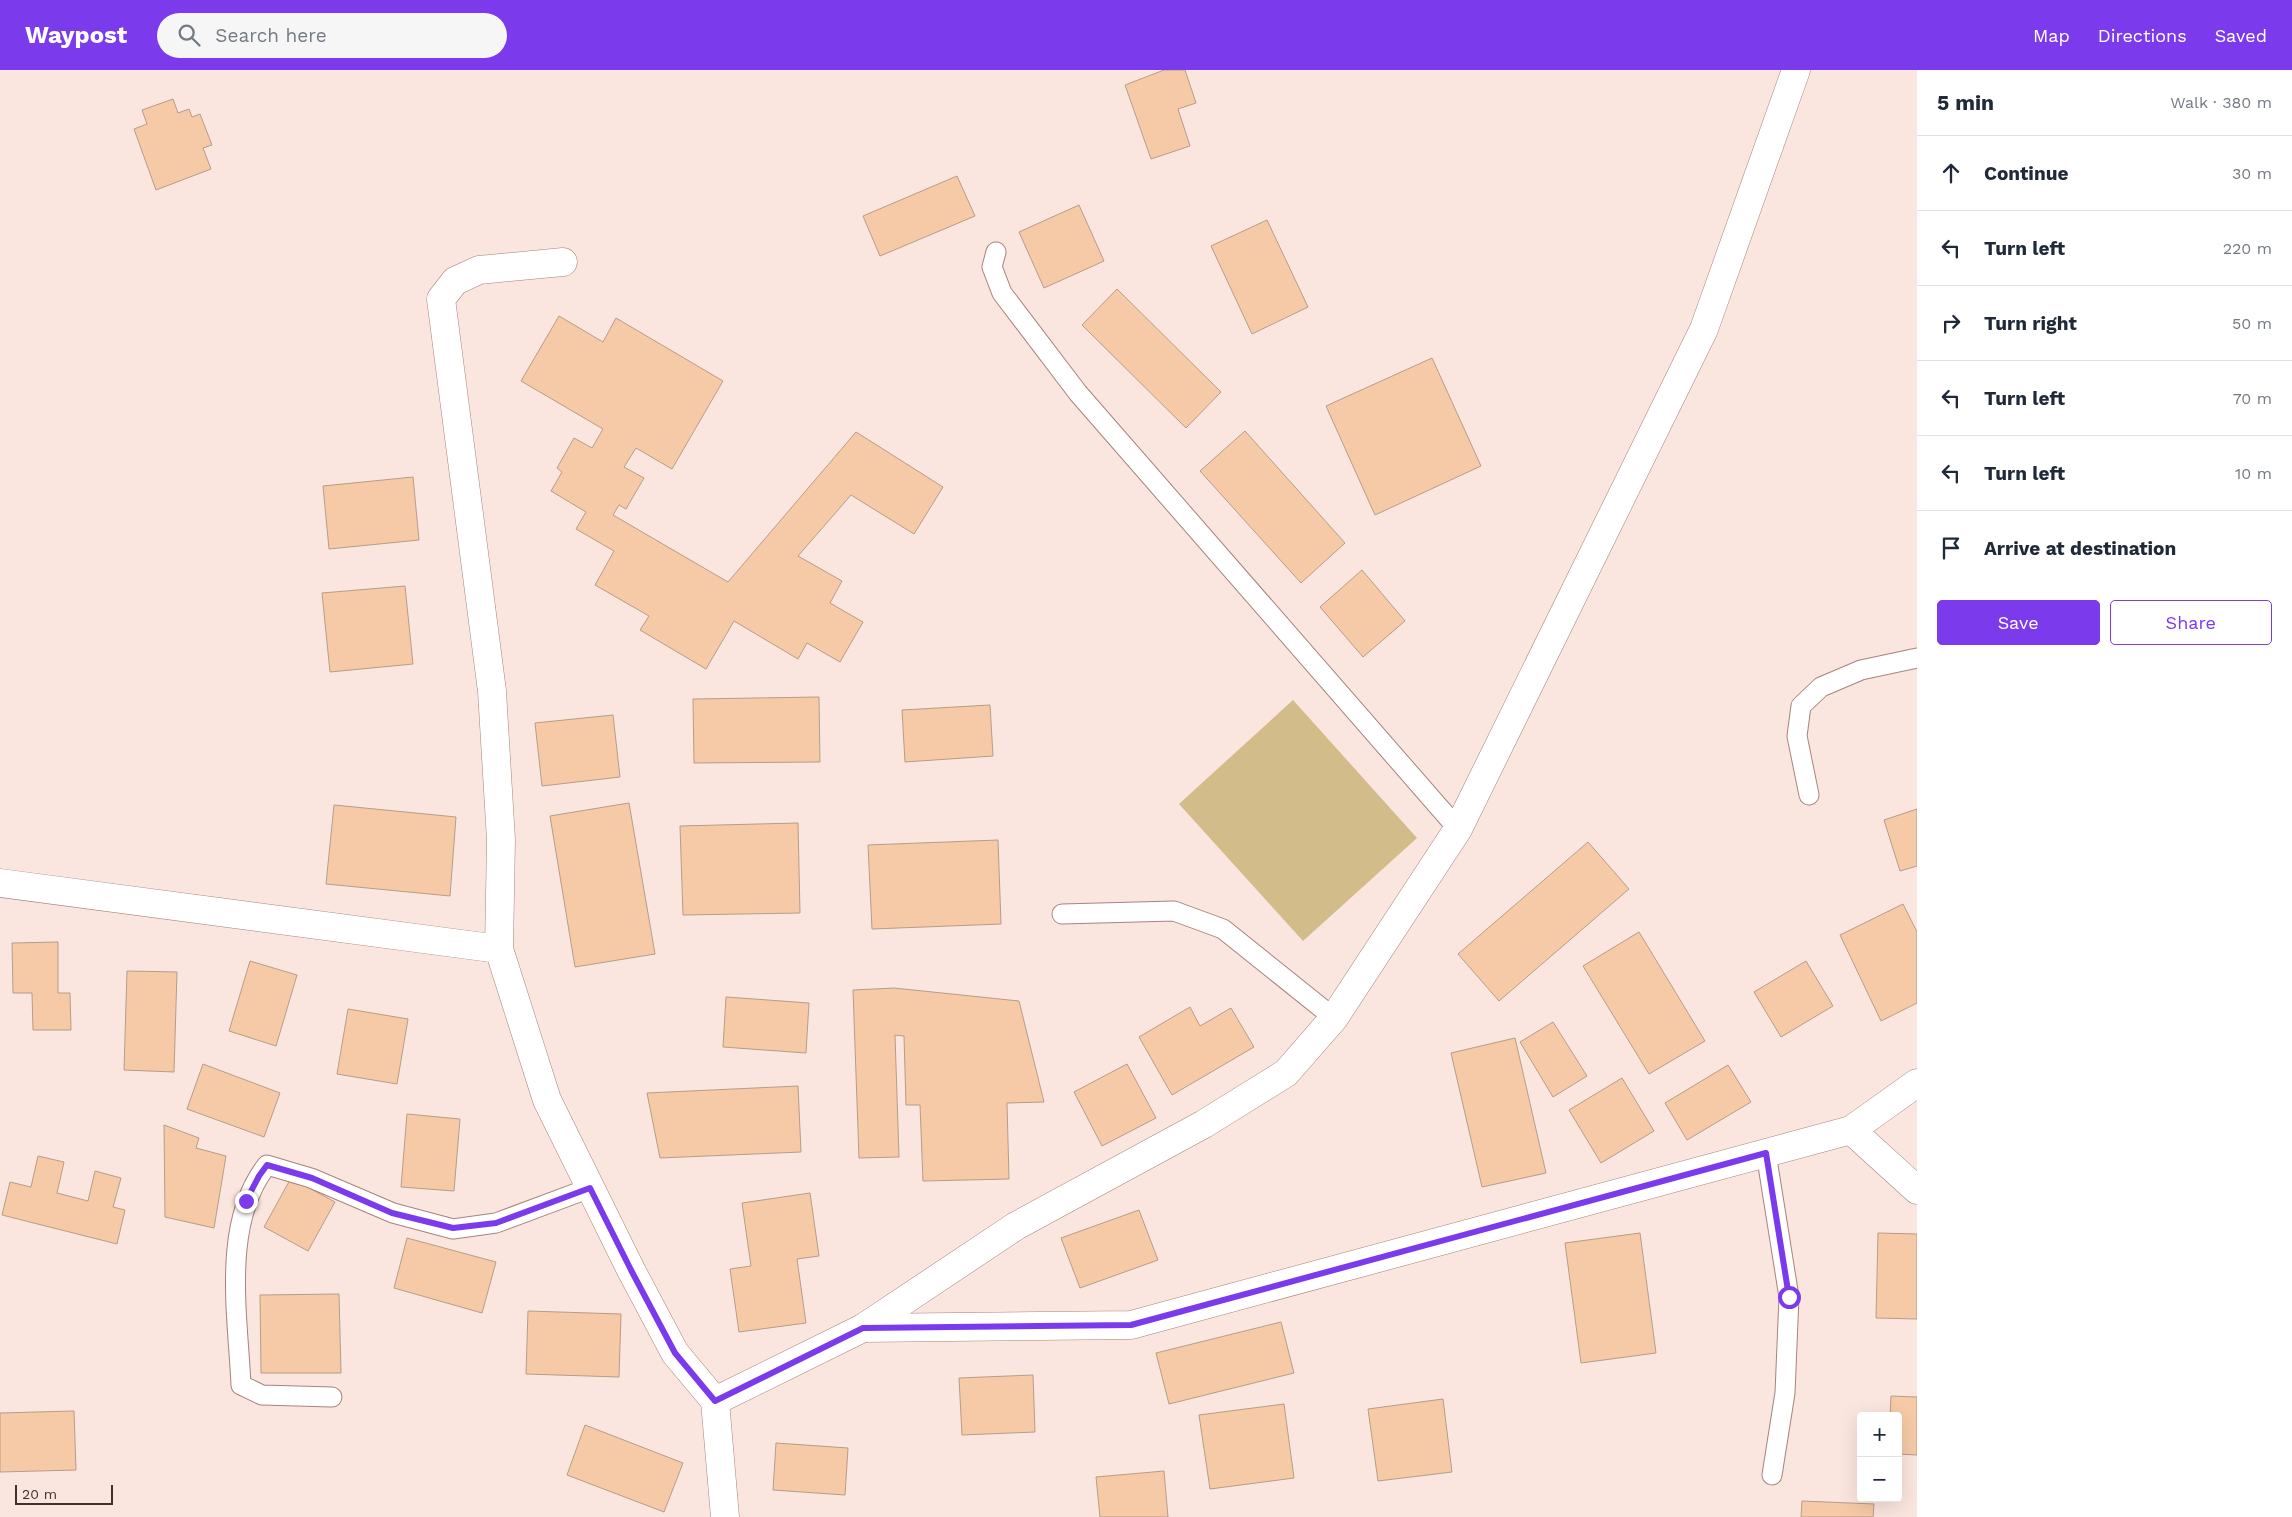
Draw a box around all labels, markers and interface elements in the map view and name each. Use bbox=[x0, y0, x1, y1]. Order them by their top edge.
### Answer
search box bbox=[157, 13, 507, 58]
text: Waypost bbox=[25, 21, 127, 49]
icon: search bbox=[175, 21, 203, 49]
text: Search here bbox=[215, 24, 327, 47]
text: Map bbox=[2033, 25, 2070, 46]
text: Directions bbox=[2098, 25, 2187, 46]
text: Saved bbox=[2215, 25, 2267, 46]
text: 5 min bbox=[1937, 90, 1994, 115]
text: Walk · 380 m bbox=[2170, 93, 2272, 112]
icon: ahead bbox=[1937, 159, 1965, 187]
text: Continue bbox=[1984, 162, 2068, 185]
text: 30 m bbox=[2232, 164, 2272, 183]
icon: left bbox=[1937, 234, 1965, 262]
text: Turn left bbox=[1984, 237, 2065, 260]
text: 220 m bbox=[2223, 239, 2272, 258]
icon: right bbox=[1937, 309, 1965, 337]
text: Turn right bbox=[1984, 312, 2077, 335]
text: 50 m bbox=[2232, 314, 2272, 333]
icon: left bbox=[1937, 384, 1965, 412]
text: Turn left bbox=[1984, 387, 2065, 410]
text: 70 m bbox=[2233, 389, 2272, 408]
icon: left bbox=[1937, 459, 1965, 487]
text: Turn left bbox=[1984, 462, 2065, 485]
text: 10 m bbox=[2235, 464, 2272, 483]
icon: arrive bbox=[1937, 534, 1965, 562]
text: Arrive at destination bbox=[1984, 537, 2176, 560]
button: Save bbox=[1937, 600, 2100, 645]
button: Share bbox=[2110, 600, 2272, 645]
route end bbox=[235, 1190, 258, 1213]
route start bbox=[1778, 1286, 1801, 1309]
map controls bbox=[1857, 1412, 1902, 1502]
button: + bbox=[1857, 1412, 1902, 1457]
button: − bbox=[1857, 1457, 1902, 1502]
scale bar bbox=[15, 1482, 112, 1505]
text: 20 m bbox=[22, 1486, 57, 1502]

